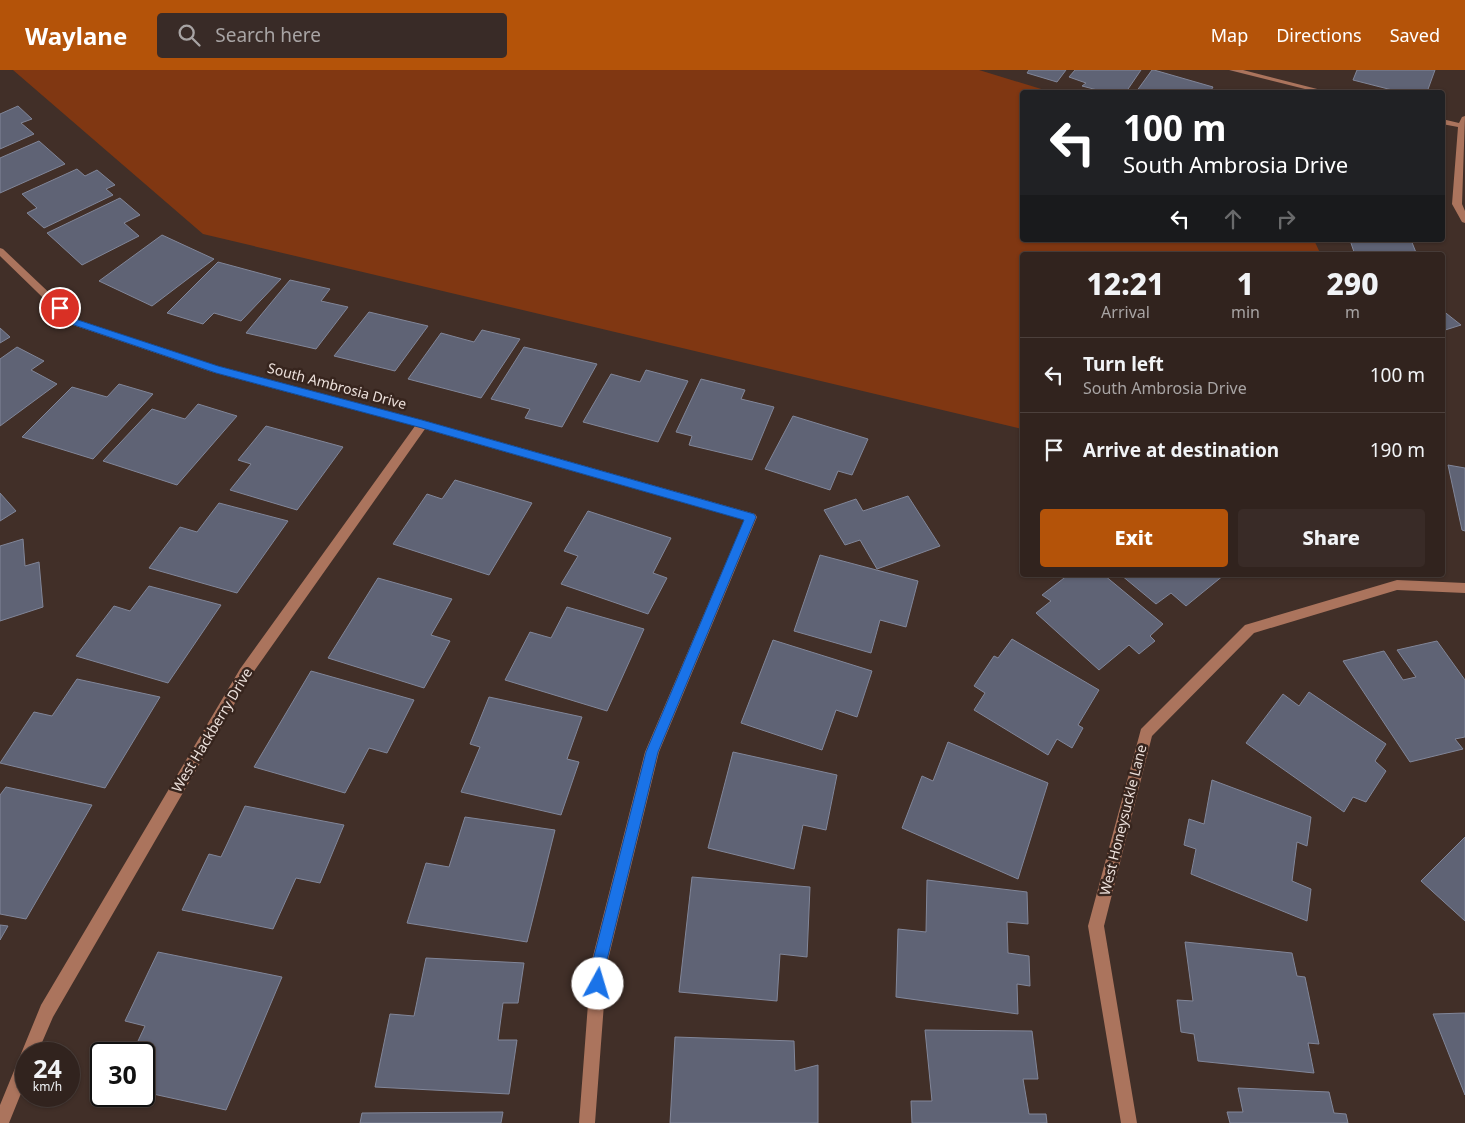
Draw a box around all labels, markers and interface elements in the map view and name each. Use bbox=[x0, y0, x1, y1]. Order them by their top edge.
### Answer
search box bbox=[157, 13, 507, 58]
text: Waylane bbox=[25, 19, 127, 52]
icon: search bbox=[175, 21, 203, 49]
text: Search here bbox=[215, 22, 321, 48]
text: Map bbox=[1211, 23, 1248, 47]
text: Directions bbox=[1276, 23, 1362, 47]
text: Saved bbox=[1390, 23, 1440, 47]
text: 100 m bbox=[1123, 104, 1226, 151]
icon: left bbox=[1040, 110, 1105, 175]
text: South Ambrosia Drive bbox=[1123, 149, 1348, 179]
icon: left bbox=[1166, 205, 1194, 233]
icon: ahead bbox=[1219, 205, 1247, 233]
icon: right bbox=[1272, 205, 1300, 233]
text: 12:21 bbox=[1087, 263, 1164, 304]
text: 1 bbox=[1237, 263, 1254, 304]
text: 290 bbox=[1326, 263, 1378, 304]
pin bbox=[39, 287, 81, 329]
icon: arrive bbox=[46, 294, 74, 322]
text: Arrival bbox=[1101, 301, 1150, 323]
text: min bbox=[1231, 301, 1260, 323]
text: m bbox=[1345, 301, 1360, 323]
text: Turn left bbox=[1083, 351, 1164, 377]
street label: South Ambrosia Drive bbox=[266, 358, 409, 413]
icon: left bbox=[1040, 361, 1068, 389]
text: 100 m bbox=[1370, 362, 1425, 388]
text: South Ambrosia Drive bbox=[1083, 377, 1247, 399]
icon: arrive bbox=[1040, 436, 1068, 464]
text: Arrive at destination bbox=[1083, 437, 1279, 463]
text: 190 m bbox=[1370, 437, 1425, 463]
button: Exit bbox=[1040, 509, 1228, 567]
button: Share bbox=[1238, 509, 1425, 567]
street label: West Hackberry Drive bbox=[167, 664, 256, 795]
street label: West Honeysuckle Lane bbox=[1095, 742, 1150, 897]
position arrow bbox=[571, 957, 623, 1009]
speed limit sign: 30 bbox=[90, 1042, 155, 1107]
text: 24 bbox=[33, 1051, 62, 1085]
text: km/h bbox=[33, 1078, 62, 1095]

